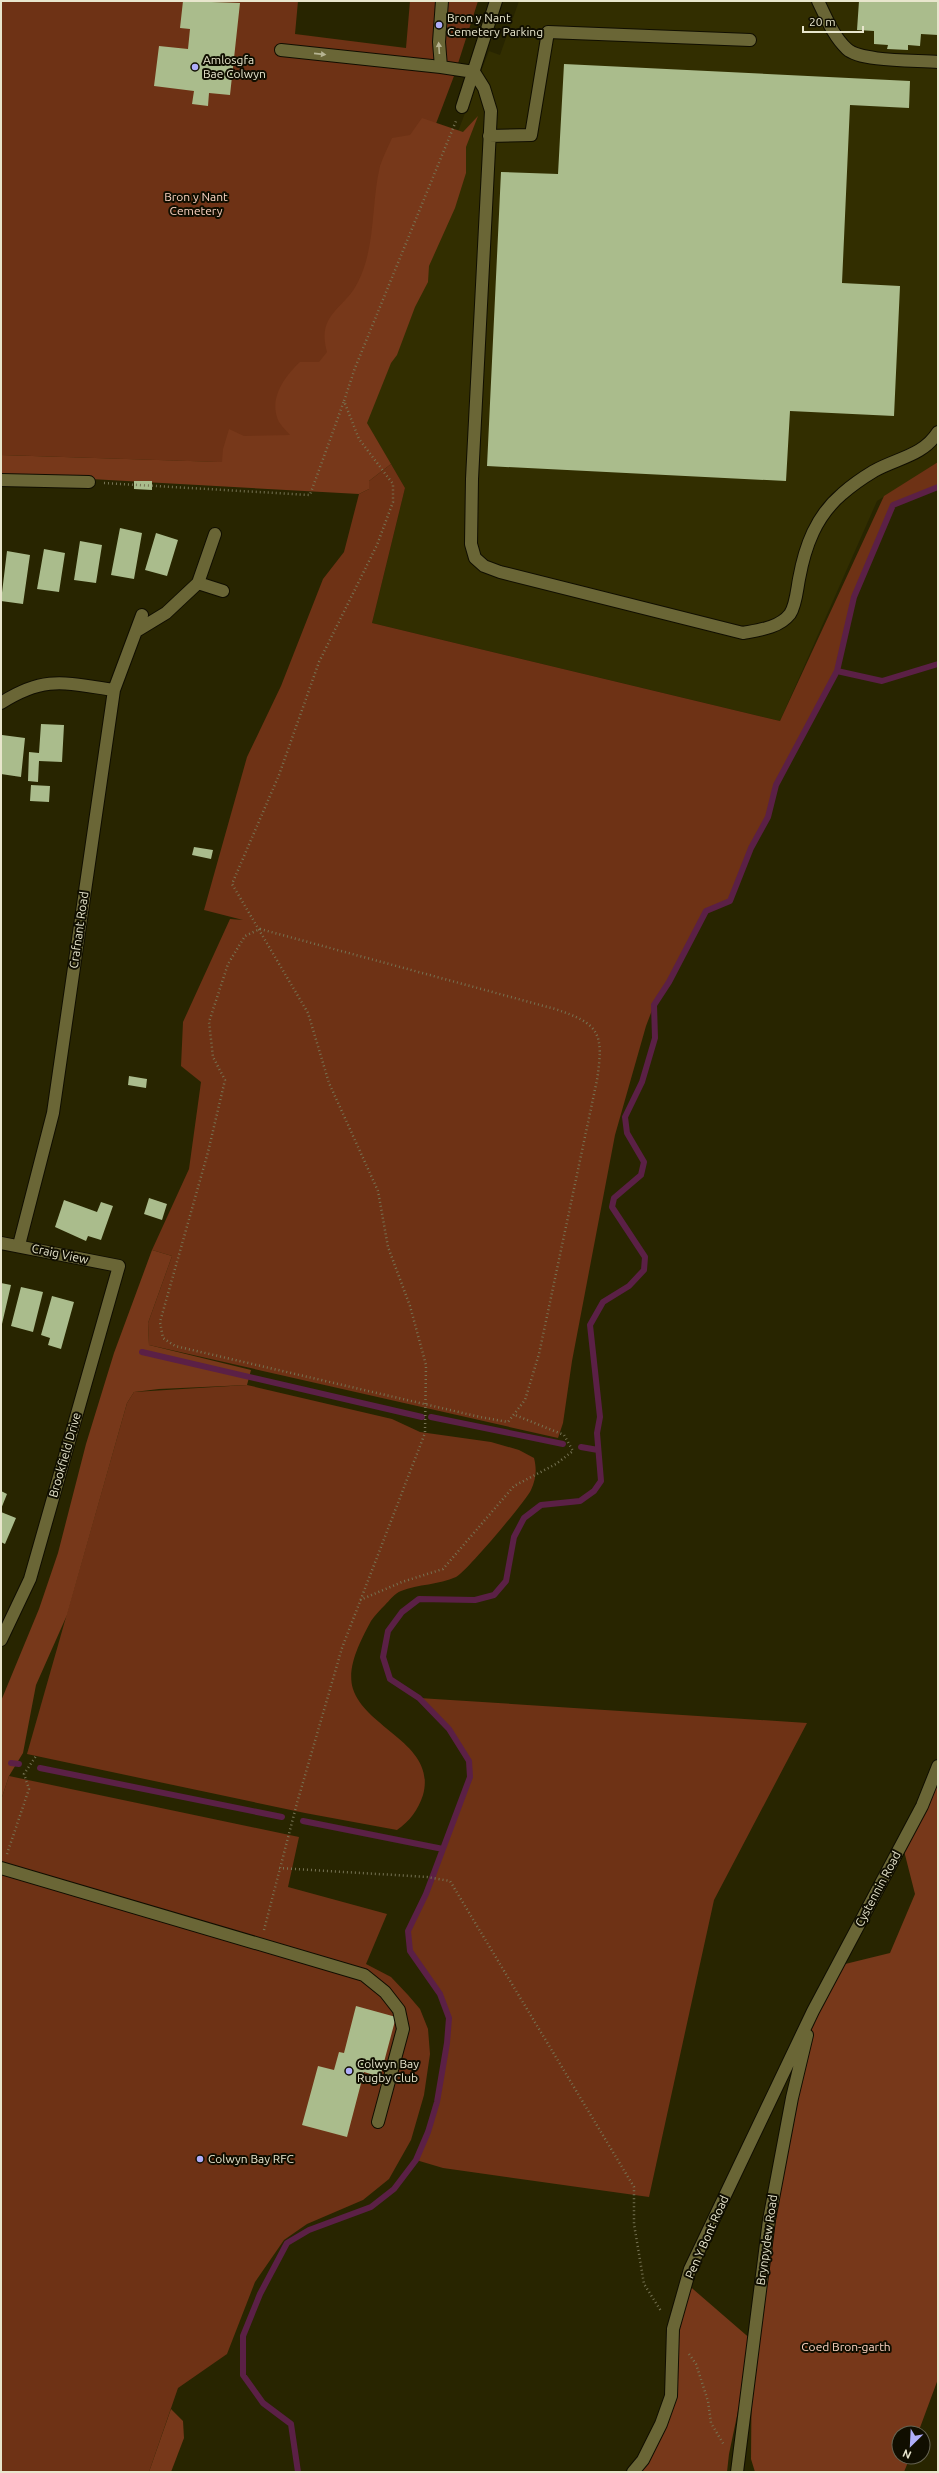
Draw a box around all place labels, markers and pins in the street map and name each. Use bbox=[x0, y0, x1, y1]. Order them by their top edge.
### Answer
place label: Bron y Nant Cemetery Parking bbox=[447, 11, 543, 38]
marker: Bron y Nant Cemetery Parking bbox=[434, 20, 444, 30]
place label: Amlosgfa Bae Colwyn bbox=[203, 53, 266, 80]
marker: Amlosgfa Bae Colwyn bbox=[190, 62, 200, 72]
place label: Colwyn Bay Rugby Club bbox=[357, 2057, 419, 2084]
marker: Colwyn Bay Rugby Club bbox=[344, 2066, 354, 2076]
place label: Colwyn Bay RFC bbox=[208, 2152, 295, 2165]
marker: Colwyn Bay RFC bbox=[195, 2154, 205, 2164]

